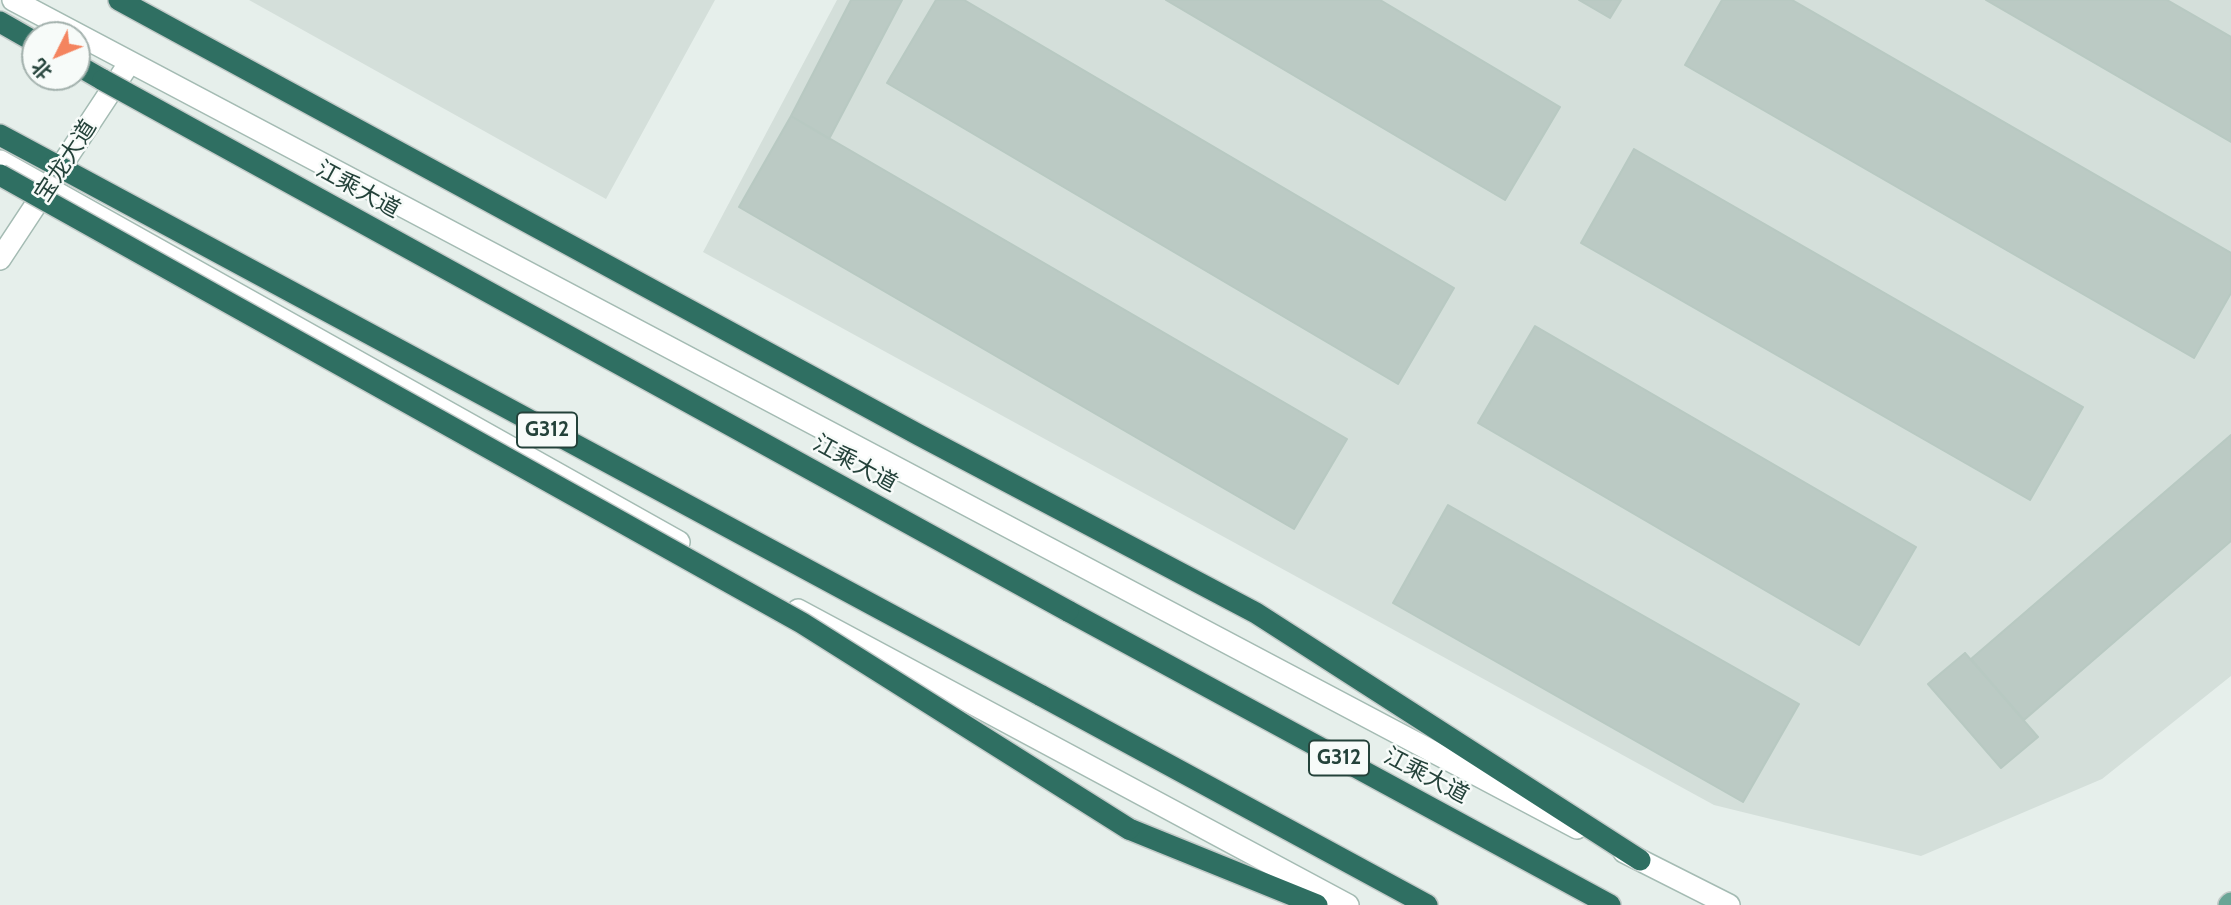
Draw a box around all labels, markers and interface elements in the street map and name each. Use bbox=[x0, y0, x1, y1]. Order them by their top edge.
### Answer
north arrow bbox=[21, 21, 91, 91]
text: 北 bbox=[27, 55, 57, 84]
street label: 宝龙大道 bbox=[29, 115, 103, 207]
street label: 江乘大道 bbox=[311, 156, 405, 224]
road number: G312 bbox=[517, 412, 577, 448]
street label: 江乘大道 bbox=[808, 430, 902, 498]
road number: G312 bbox=[1309, 740, 1369, 776]
street label: 江乘大道 bbox=[1379, 742, 1473, 810]

